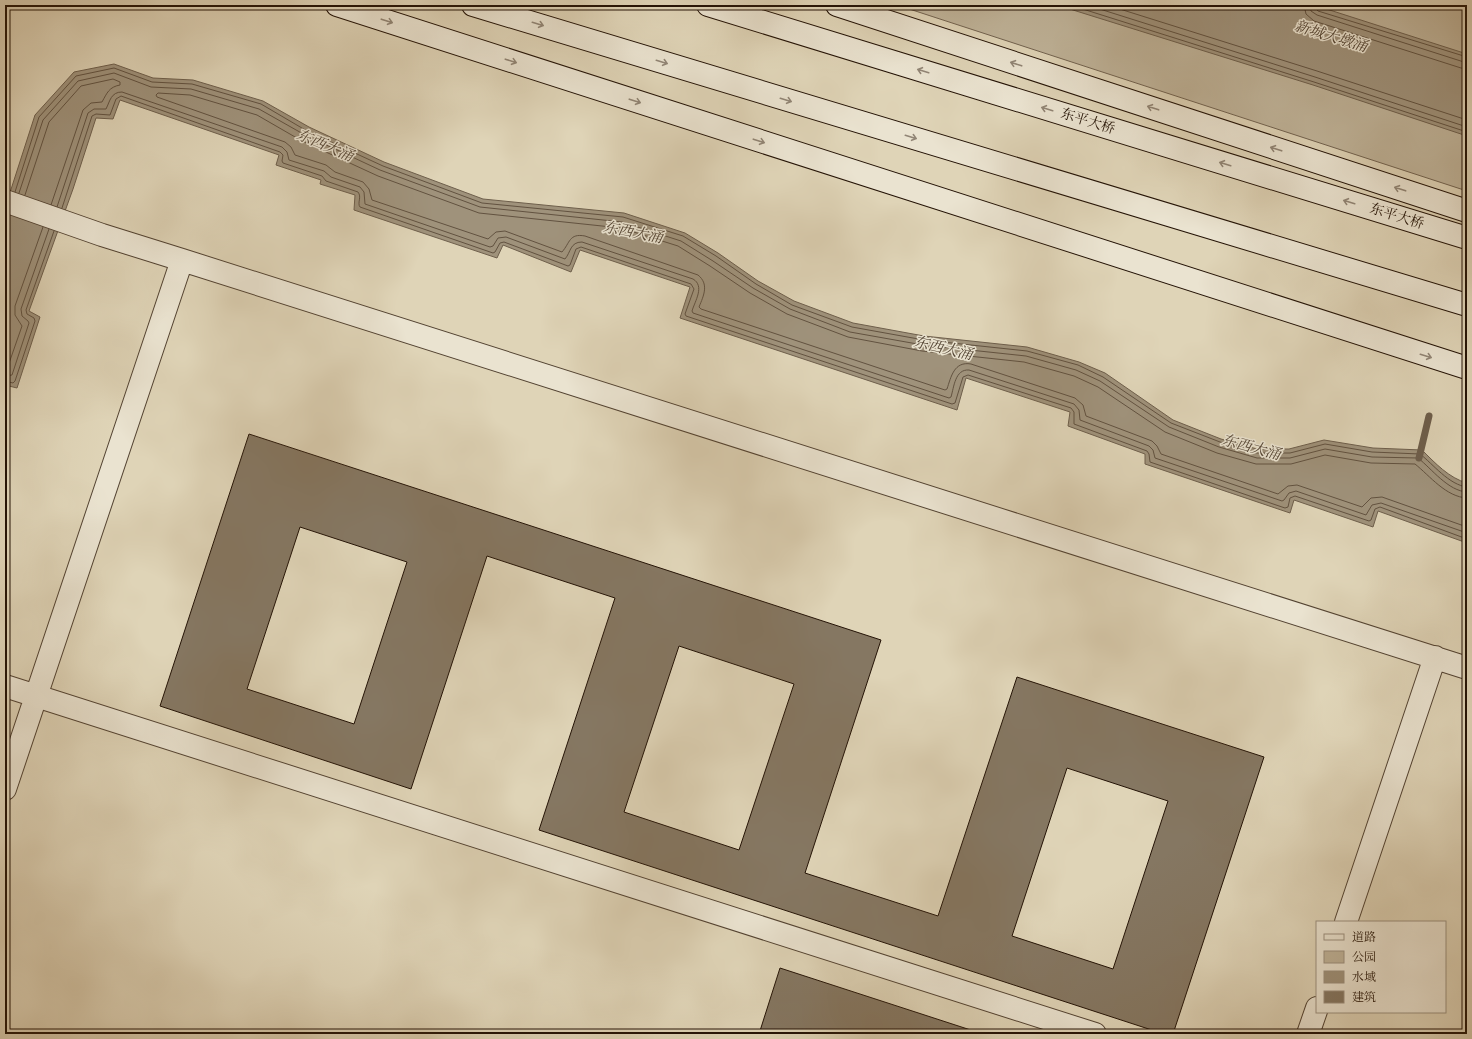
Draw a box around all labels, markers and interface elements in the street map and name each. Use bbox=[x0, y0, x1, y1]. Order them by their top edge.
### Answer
water label: 新城大墩涌 bbox=[1292, 16, 1371, 56]
one-way arrow bbox=[381, 18, 394, 25]
one-way arrow bbox=[531, 21, 544, 28]
one-way arrow bbox=[505, 58, 518, 65]
one-way arrow bbox=[655, 59, 668, 66]
one-way arrow bbox=[1010, 59, 1022, 67]
one-way arrow bbox=[917, 67, 930, 74]
one-way arrow bbox=[780, 97, 793, 104]
one-way arrow bbox=[628, 98, 641, 105]
one-way arrow bbox=[1147, 104, 1159, 112]
one-way arrow bbox=[1041, 105, 1054, 112]
street label: 东平大桥 bbox=[1059, 105, 1117, 137]
water label: 东西大涌 bbox=[294, 125, 358, 166]
one-way arrow bbox=[904, 134, 917, 141]
one-way arrow bbox=[752, 138, 765, 145]
one-way arrow bbox=[1270, 145, 1283, 152]
one-way arrow bbox=[1219, 160, 1232, 167]
one-way arrow bbox=[1393, 185, 1406, 192]
one-way arrow bbox=[1343, 198, 1356, 205]
street label: 东平大桥 bbox=[1368, 200, 1426, 232]
water label: 东西大涌 bbox=[602, 217, 666, 247]
water label: 东西大涌 bbox=[912, 332, 976, 364]
one-way arrow bbox=[1420, 352, 1432, 360]
water label: 东西大涌 bbox=[1220, 431, 1284, 464]
legend bbox=[1316, 921, 1446, 1013]
text: 道路 bbox=[1352, 930, 1376, 944]
text: 公园 bbox=[1352, 950, 1376, 964]
text: 水域 bbox=[1352, 970, 1376, 984]
text: 建筑 bbox=[1352, 990, 1376, 1004]

